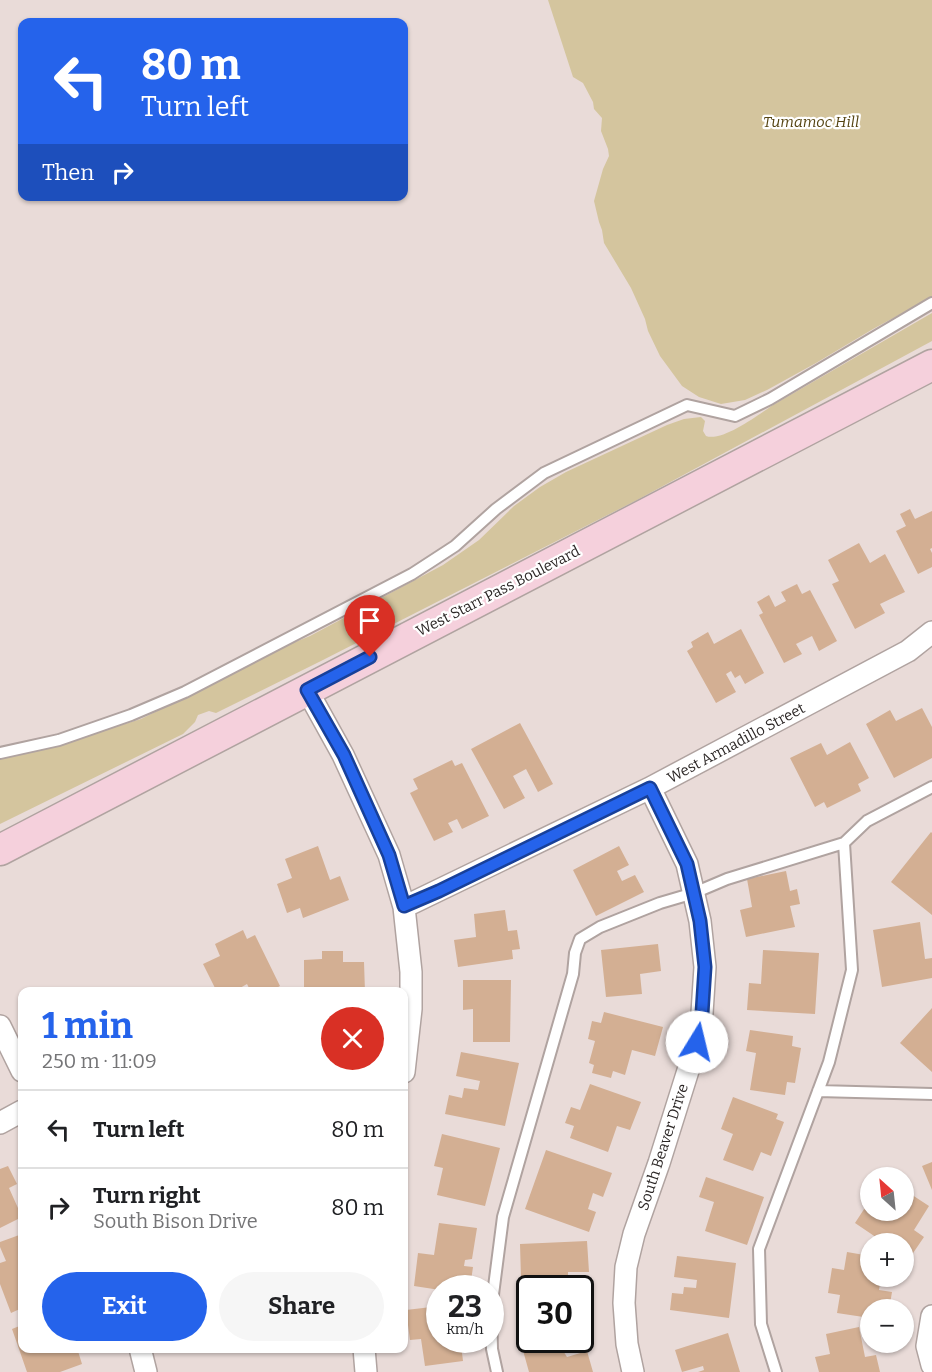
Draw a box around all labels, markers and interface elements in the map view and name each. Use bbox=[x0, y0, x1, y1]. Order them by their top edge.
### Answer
text: 80 m bbox=[141, 40, 241, 90]
icon: left bbox=[42, 42, 120, 120]
text: Turn left bbox=[141, 91, 249, 123]
park label: Tumamoc Hill bbox=[763, 113, 859, 131]
icon: right bbox=[106, 156, 139, 189]
text: Then bbox=[42, 159, 94, 186]
street label: West Starr Pass Boulevard bbox=[413, 542, 583, 640]
pin bbox=[344, 595, 395, 657]
icon: arrive bbox=[353, 604, 386, 637]
street label: West Armadillo Street bbox=[664, 699, 808, 787]
text: 1 min bbox=[42, 1004, 133, 1048]
button: close bbox=[321, 1007, 384, 1070]
position arrow bbox=[665, 1010, 729, 1074]
text: 250 m · 11:09 bbox=[42, 1049, 157, 1073]
street label: South Beaver Drive bbox=[634, 1081, 692, 1213]
icon: left bbox=[42, 1113, 75, 1146]
text: Turn left bbox=[93, 1116, 185, 1143]
text: 80 m bbox=[331, 1116, 384, 1143]
north arrow bbox=[860, 1167, 914, 1221]
map controls bbox=[860, 1167, 914, 1353]
text: Turn right bbox=[93, 1182, 201, 1209]
icon: right bbox=[42, 1191, 75, 1224]
text: 80 m bbox=[331, 1194, 384, 1221]
text: South Bison Drive bbox=[93, 1209, 258, 1233]
button: + bbox=[860, 1233, 914, 1287]
button: Exit bbox=[42, 1272, 207, 1341]
button: Share bbox=[219, 1272, 384, 1341]
speed limit sign: 30 bbox=[516, 1275, 594, 1353]
text: 23 bbox=[448, 1289, 482, 1325]
button: − bbox=[860, 1299, 914, 1353]
text: km/h bbox=[446, 1320, 484, 1338]

